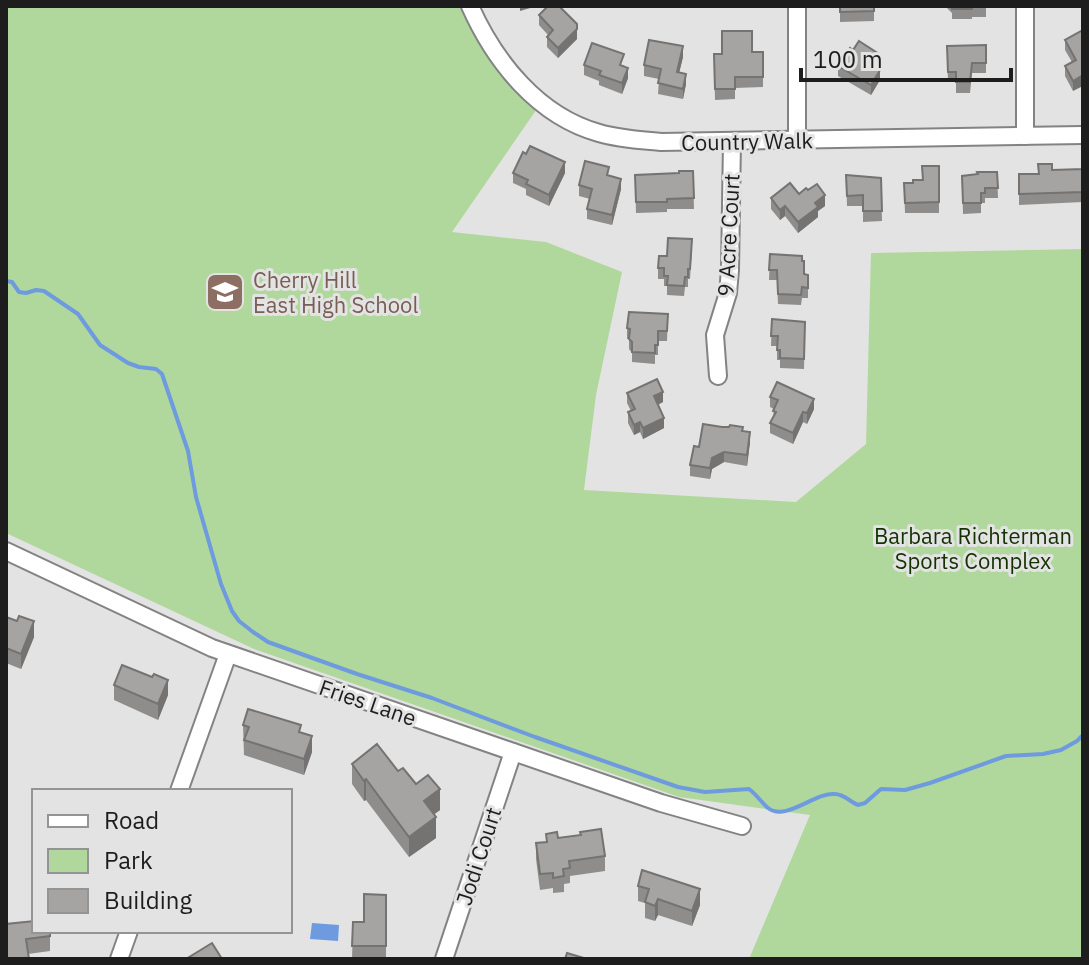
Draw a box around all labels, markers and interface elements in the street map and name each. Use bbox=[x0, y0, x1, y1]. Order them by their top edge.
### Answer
scale bar bbox=[801, 32, 1011, 82]
text: 100 m bbox=[813, 43, 883, 75]
street label: Country Walk bbox=[681, 125, 814, 157]
street label: 9 Acre Court bbox=[710, 173, 746, 297]
place label: Cherry Hill East High School bbox=[253, 265, 418, 319]
school or university icon: Cherry Hill East High School bbox=[204, 271, 246, 313]
park label: Barbara Richterman Sports Complex bbox=[874, 521, 1072, 575]
street label: Fries Lane bbox=[316, 672, 420, 732]
legend bbox=[32, 789, 292, 933]
street label: Jodi Court bbox=[449, 803, 507, 909]
text: Road bbox=[104, 804, 159, 836]
text: Park bbox=[104, 844, 153, 876]
text: Building bbox=[104, 884, 192, 916]

